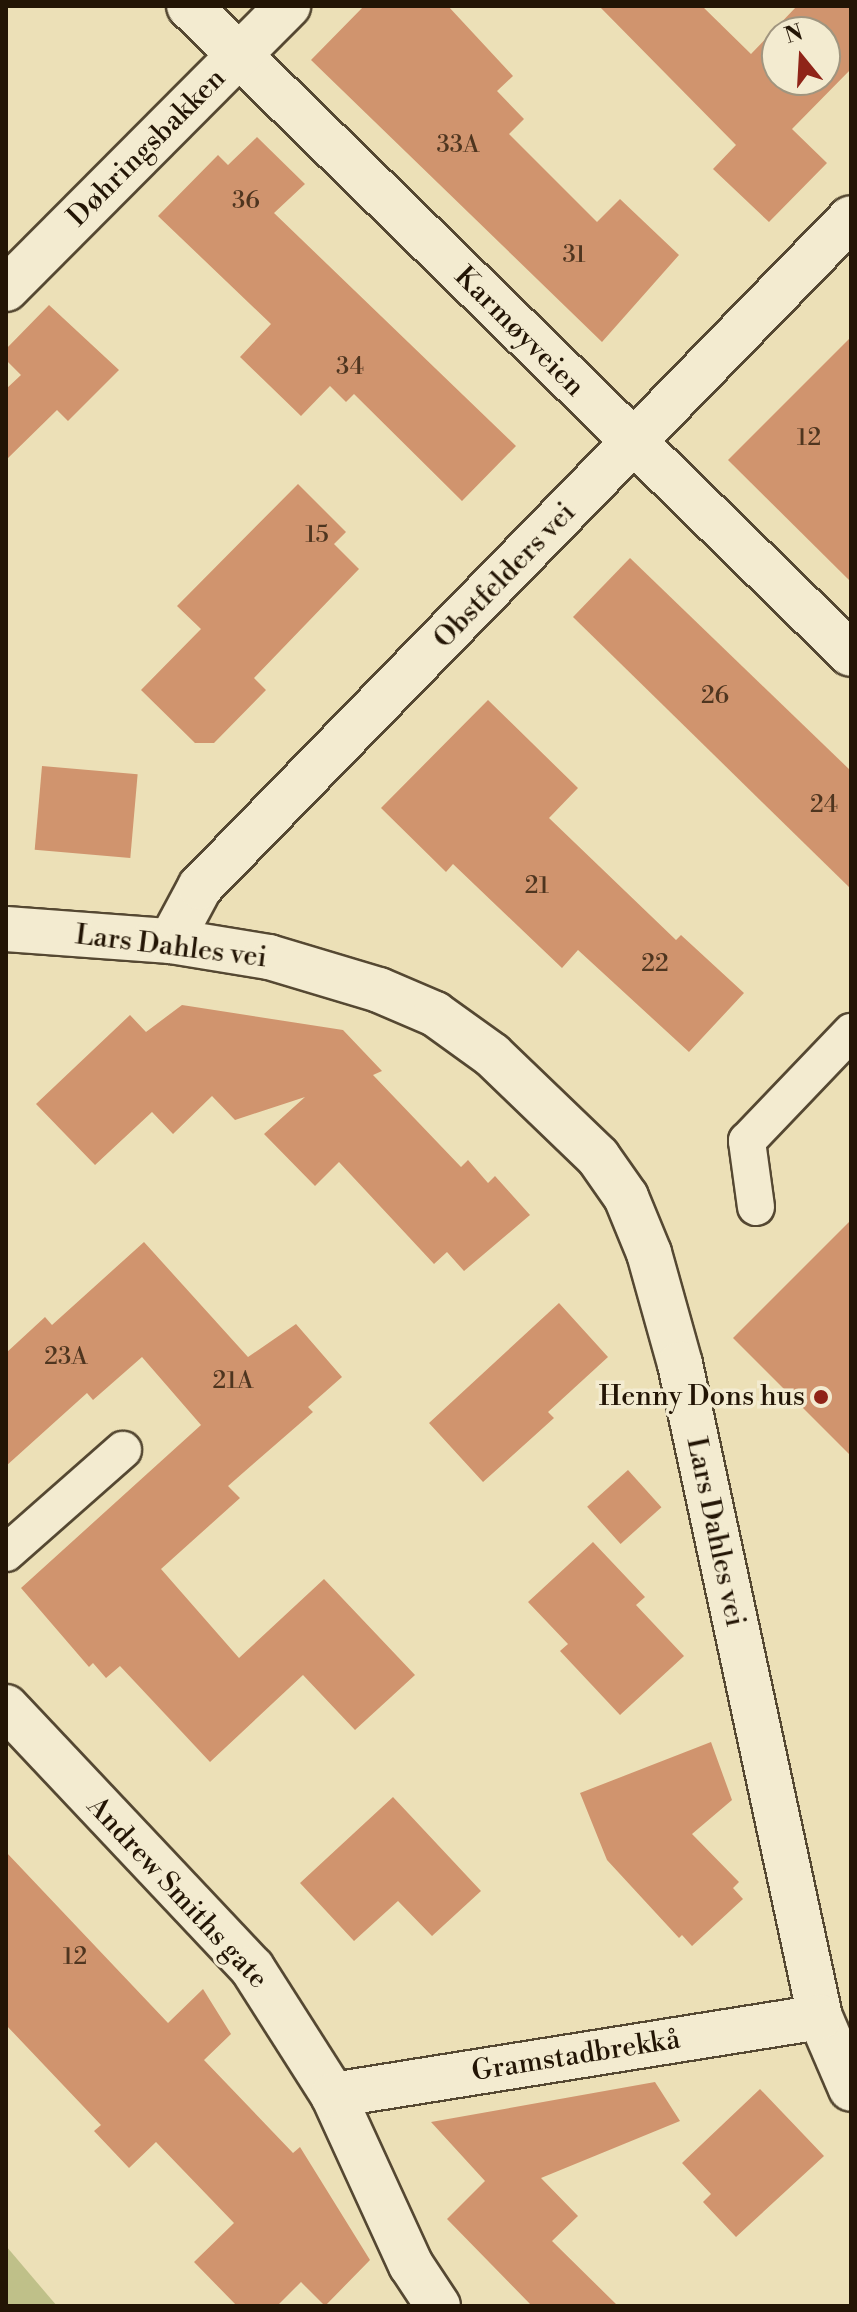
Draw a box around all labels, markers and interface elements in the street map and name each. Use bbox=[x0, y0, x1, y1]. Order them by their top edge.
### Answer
north arrow bbox=[761, 16, 841, 96]
text: N bbox=[782, 19, 806, 50]
street label: Døhringsbakken bbox=[61, 62, 233, 234]
house number: 33A bbox=[437, 132, 479, 160]
house number: 36 bbox=[232, 188, 260, 216]
house number: 31 bbox=[562, 242, 586, 270]
street label: Karmøyveien bbox=[447, 260, 591, 404]
house number: 34 bbox=[336, 354, 364, 382]
house number: 12 bbox=[797, 425, 821, 453]
street label: Obstfelders vei bbox=[427, 496, 583, 656]
house number: 15 bbox=[305, 522, 329, 550]
house number: 26 bbox=[701, 683, 729, 711]
house number: 24 bbox=[810, 792, 838, 820]
house number: 21 bbox=[525, 873, 549, 901]
street label: Lars Dahles vei bbox=[73, 919, 269, 975]
house number: 22 bbox=[641, 951, 669, 979]
house number: 23A bbox=[44, 1344, 88, 1372]
house number: 21A bbox=[213, 1368, 253, 1396]
place label: Henny Dons hus bbox=[599, 1380, 805, 1414]
marker: Henny Dons hus bbox=[812, 1388, 830, 1406]
street label: Lars Dahles vei bbox=[679, 1434, 751, 1630]
street label: Andrew Smiths gate bbox=[80, 1790, 274, 1996]
house number: 12 bbox=[63, 1944, 87, 1972]
street label: Gramstadbrekkå bbox=[469, 2023, 683, 2089]

